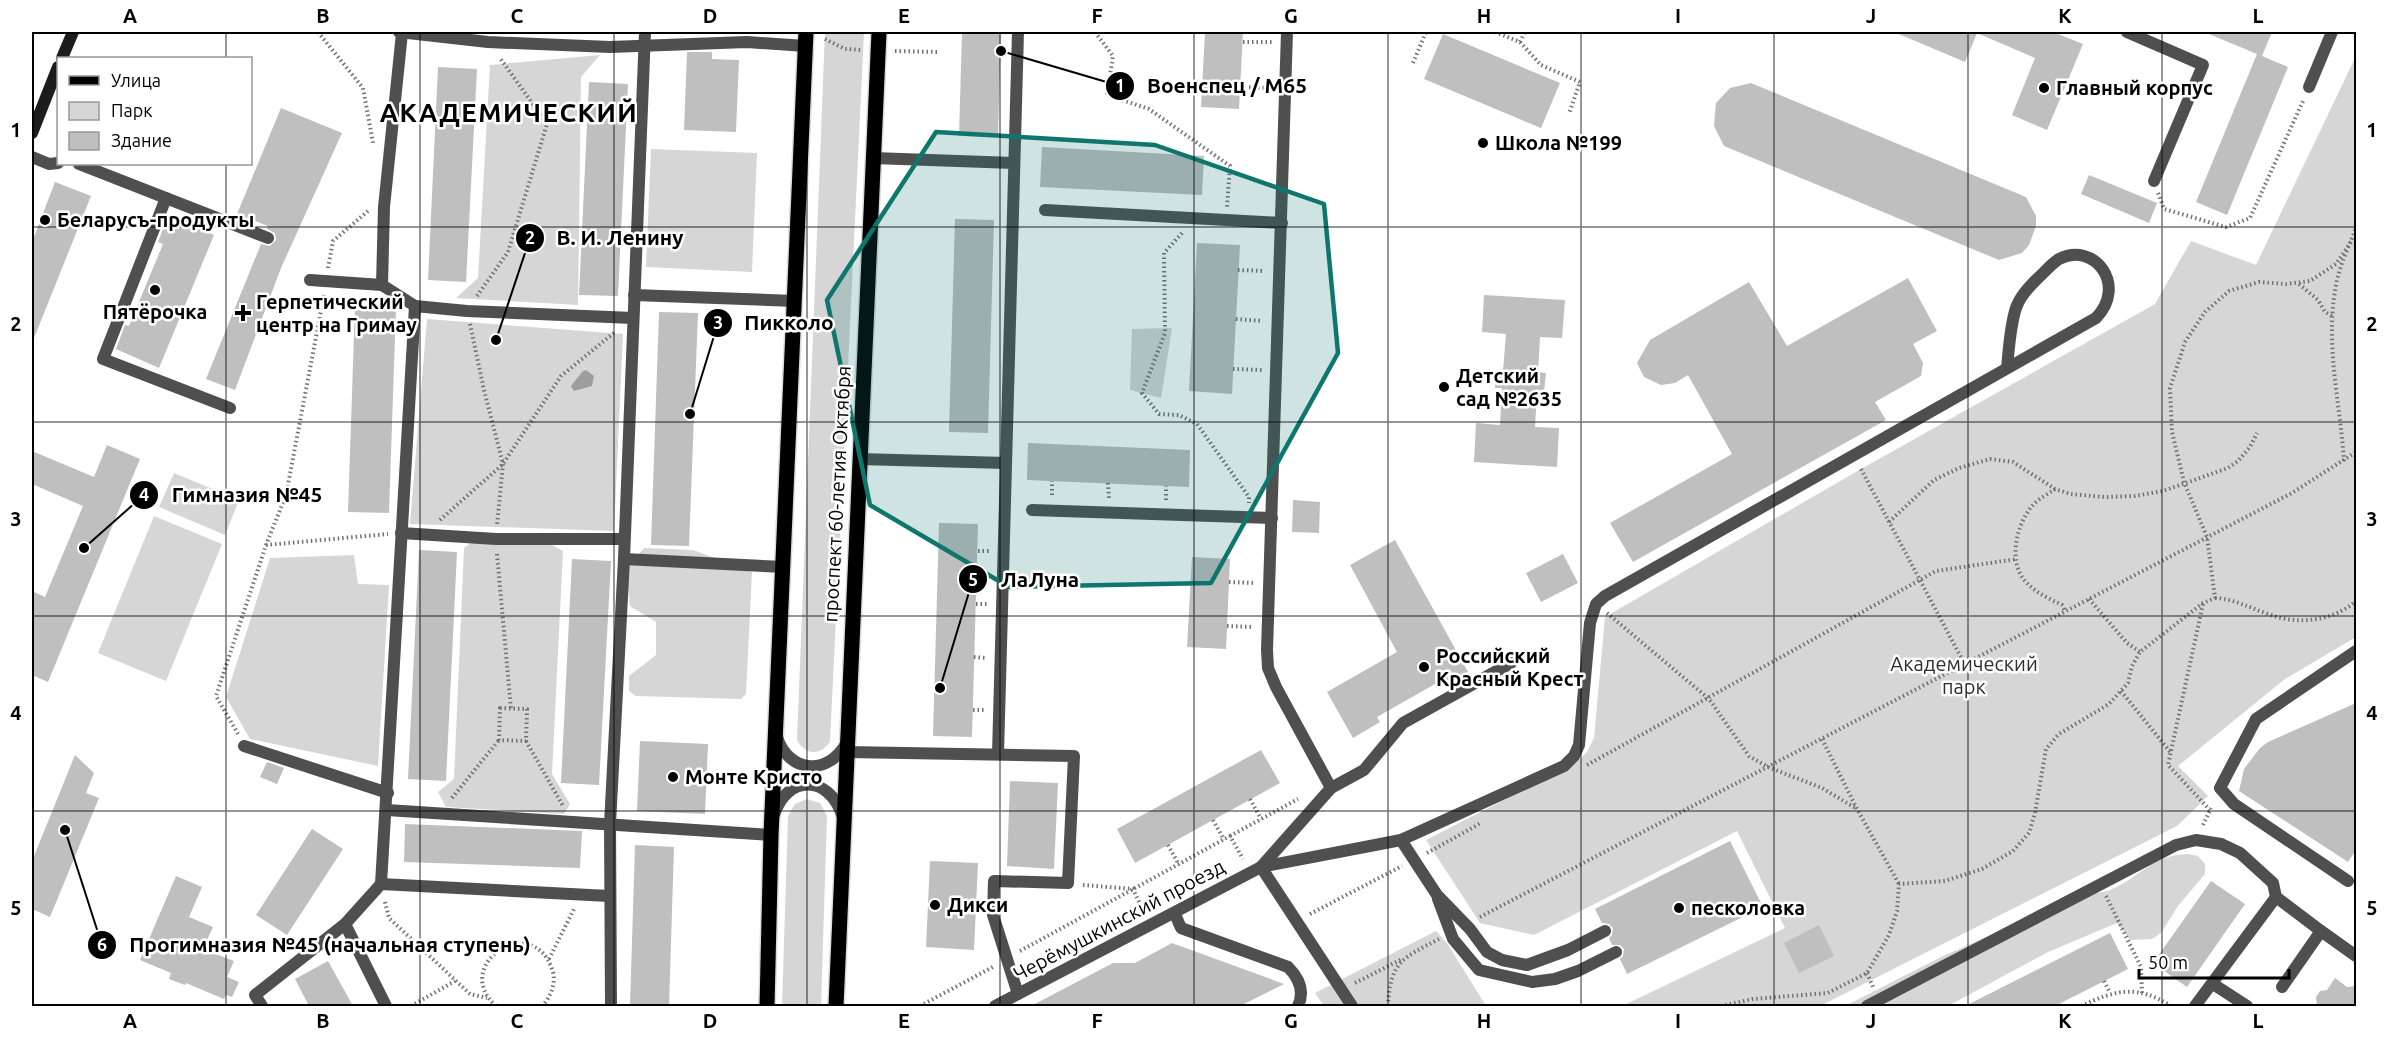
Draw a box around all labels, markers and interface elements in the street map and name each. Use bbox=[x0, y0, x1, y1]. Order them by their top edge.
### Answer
text: A bbox=[123, 4, 137, 27]
text: B bbox=[316, 4, 330, 27]
text: C bbox=[511, 4, 524, 27]
text: D bbox=[703, 4, 717, 27]
text: E bbox=[898, 4, 910, 27]
text: F bbox=[1091, 4, 1103, 27]
text: G bbox=[1284, 4, 1298, 27]
text: H bbox=[1477, 4, 1491, 27]
text: I bbox=[1675, 4, 1681, 27]
text: J bbox=[1866, 4, 1876, 27]
text: K bbox=[2058, 4, 2072, 27]
text: L bbox=[2253, 4, 2264, 27]
legend bbox=[57, 57, 252, 165]
callout: Военспец / М65 bbox=[1105, 66, 1319, 105]
text: Улица bbox=[111, 70, 161, 90]
text: Военспец / М65 bbox=[1147, 73, 1307, 97]
text: 1 bbox=[1115, 75, 1125, 95]
place label: Главный корпус bbox=[2056, 76, 2213, 99]
marker: Главный корпус bbox=[2037, 81, 2051, 95]
district label: АКАДЕМИЧЕСКИЙ bbox=[380, 98, 638, 127]
text: Парк bbox=[111, 100, 152, 120]
text: 1 bbox=[10, 118, 22, 141]
text: 1 bbox=[2366, 118, 2378, 141]
text: Здание bbox=[111, 130, 172, 150]
place label: Школа №199 bbox=[1495, 131, 1622, 154]
marker: Школа №199 bbox=[1476, 136, 1490, 150]
place label: Беларусъ-продукты bbox=[57, 208, 254, 231]
marker: Беларусъ-продукты bbox=[38, 213, 52, 227]
callout: В. И. Ленину bbox=[515, 218, 696, 257]
text: В. И. Ленину bbox=[557, 225, 683, 249]
text: 2 bbox=[525, 227, 535, 247]
marker: Пятёрочка bbox=[148, 283, 162, 297]
place label: Герпетический центр на Гримау bbox=[256, 290, 417, 336]
place label: Пятёрочка bbox=[103, 300, 207, 323]
callout: Пикколо bbox=[703, 303, 846, 342]
marker: Герпетический центр на Гримау bbox=[234, 304, 252, 322]
text: Пикколо bbox=[744, 310, 834, 334]
text: 2 bbox=[10, 312, 22, 335]
text: 3 bbox=[713, 312, 723, 332]
text: 2 bbox=[2366, 312, 2378, 335]
place label: Детский сад №2635 bbox=[1456, 364, 1562, 410]
street label: проспект 60-летия Октября bbox=[818, 365, 855, 623]
marker: Детский сад №2635 bbox=[1437, 380, 1451, 394]
callout: Гимназия №45 bbox=[129, 475, 334, 514]
text: Гимназия №45 bbox=[172, 482, 322, 506]
text: 4 bbox=[139, 484, 149, 504]
text: 3 bbox=[10, 507, 22, 530]
text: 3 bbox=[2366, 507, 2378, 530]
callout: ЛаЛуна bbox=[958, 560, 1091, 599]
text: ЛаЛуна bbox=[1001, 567, 1079, 591]
text: 5 bbox=[968, 569, 978, 589]
place label: Российский Красный Крест bbox=[1436, 644, 1584, 690]
park label: Академический парк bbox=[1890, 652, 2038, 698]
marker: Российский Красный Крест bbox=[1417, 660, 1431, 674]
text: 4 bbox=[10, 701, 22, 724]
text: 4 bbox=[2366, 701, 2378, 724]
place label: Монте Кристо bbox=[685, 765, 823, 788]
marker: Монте Кристо bbox=[666, 770, 680, 784]
street label: Черёмушкинский проезд bbox=[1009, 854, 1228, 985]
place label: Дикси bbox=[947, 893, 1008, 916]
text: 5 bbox=[10, 896, 22, 919]
place label: песколовка bbox=[1691, 896, 1805, 919]
text: 5 bbox=[2366, 896, 2378, 919]
marker: Дикси bbox=[928, 898, 942, 912]
marker: песколовка bbox=[1672, 901, 1686, 915]
callout: Прогимназия №45 (начальная ступень) bbox=[87, 925, 543, 964]
text: Прогимназия №45 (начальная ступень) bbox=[129, 932, 531, 956]
text: 6 bbox=[97, 934, 107, 954]
scale bar bbox=[2139, 942, 2289, 980]
text: 50 m bbox=[2148, 952, 2188, 972]
text: A bbox=[123, 1009, 137, 1032]
text: B bbox=[316, 1009, 330, 1032]
text: C bbox=[511, 1009, 524, 1032]
text: D bbox=[703, 1009, 717, 1032]
text: E bbox=[898, 1009, 910, 1032]
text: F bbox=[1091, 1009, 1103, 1032]
text: G bbox=[1284, 1009, 1298, 1032]
text: H bbox=[1477, 1009, 1491, 1032]
text: I bbox=[1675, 1009, 1681, 1032]
text: J bbox=[1866, 1009, 1876, 1032]
text: K bbox=[2058, 1009, 2072, 1032]
text: L bbox=[2253, 1009, 2264, 1032]

